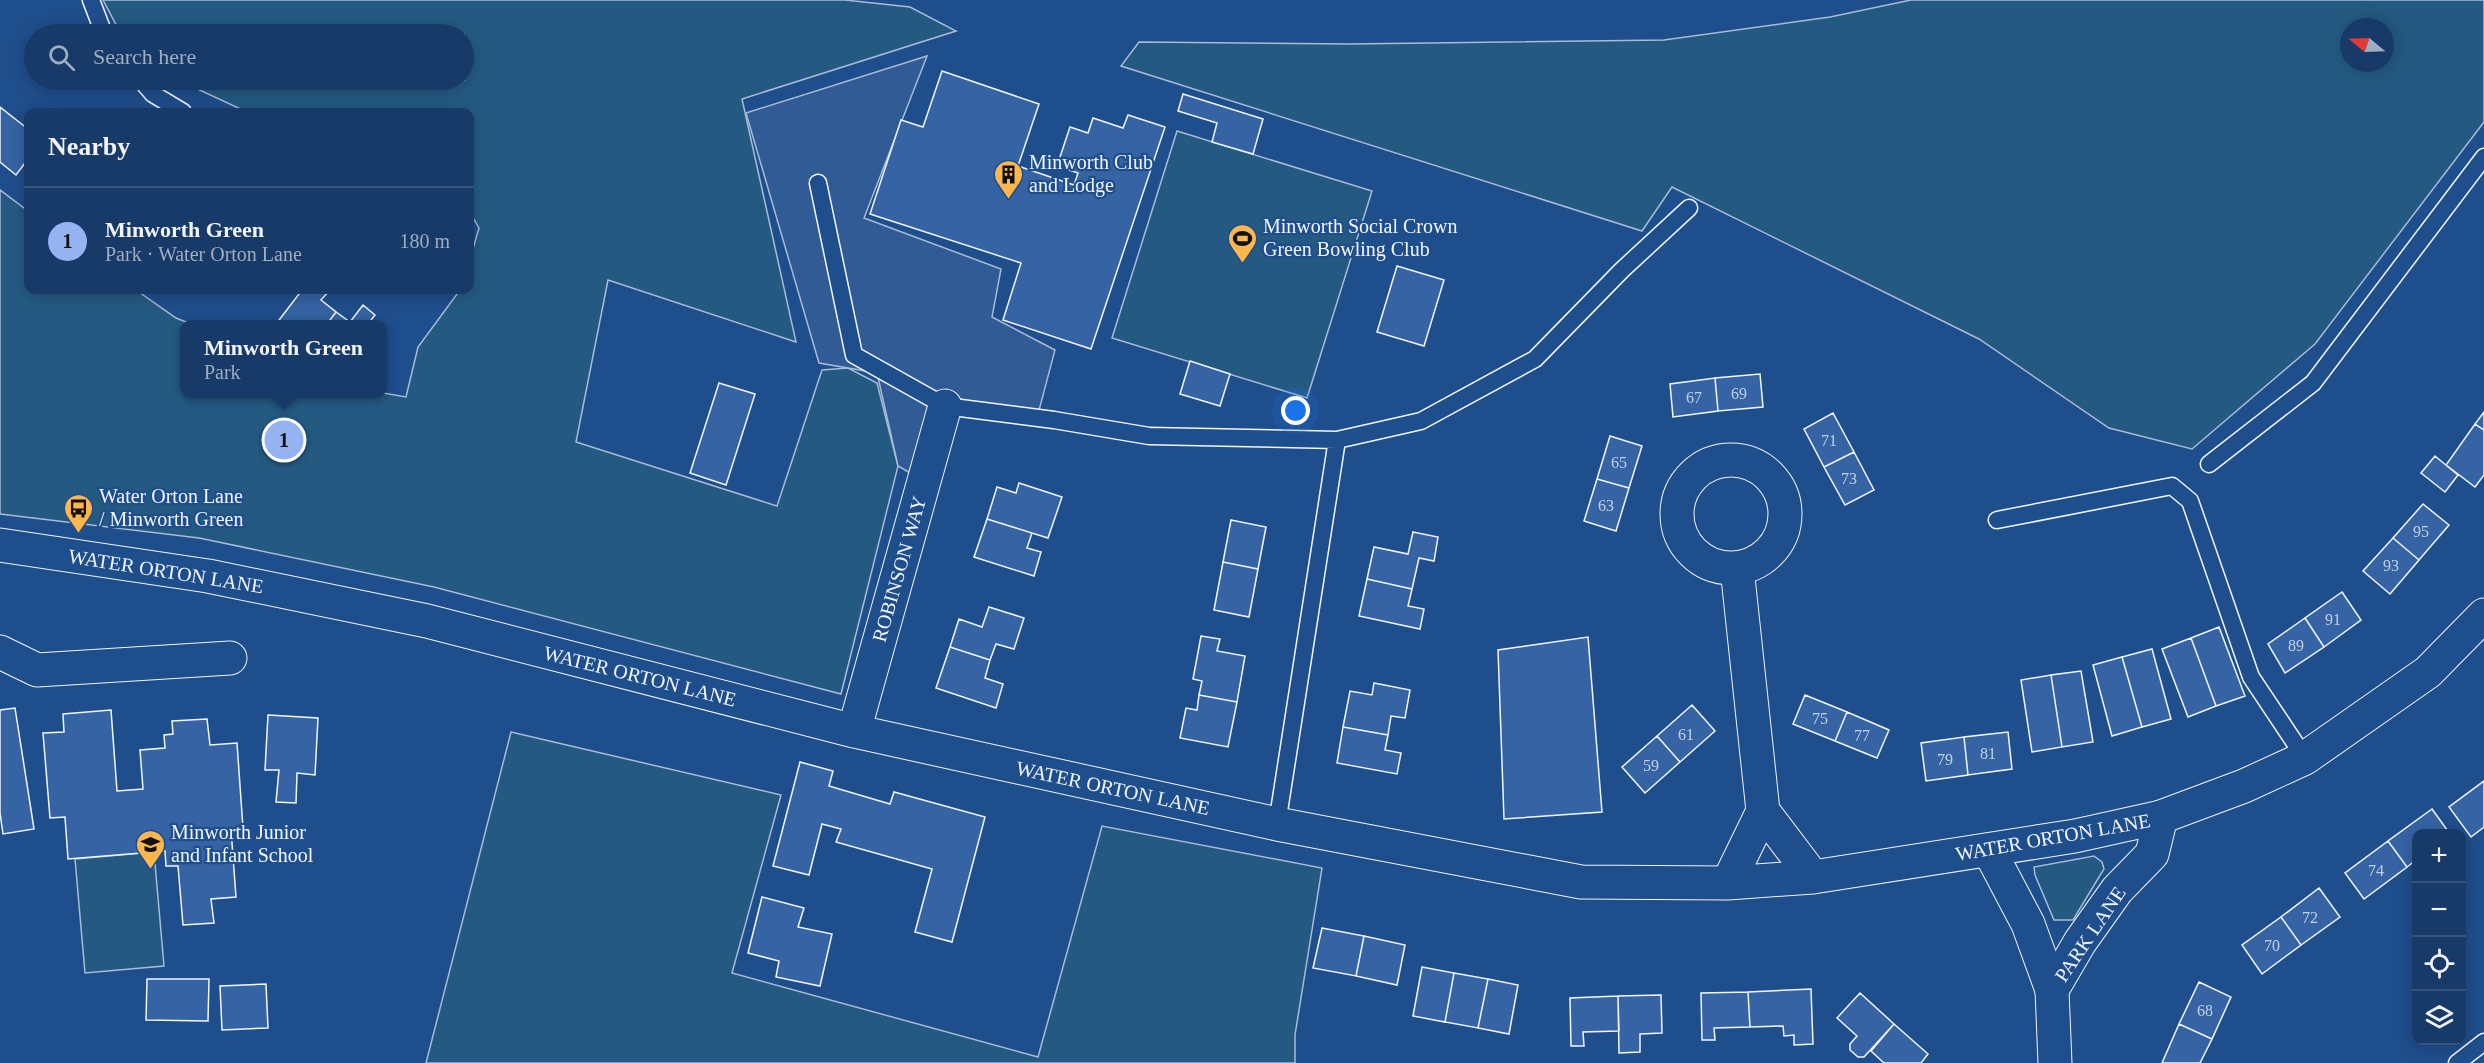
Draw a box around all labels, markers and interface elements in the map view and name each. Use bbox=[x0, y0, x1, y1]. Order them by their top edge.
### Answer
north arrow bbox=[2340, 18, 2394, 72]
search box bbox=[24, 24, 474, 90]
icon: search bbox=[45, 41, 78, 74]
text: Search here bbox=[93, 44, 196, 69]
text: Nearby bbox=[48, 132, 130, 161]
place label: Minworth Club and Lodge bbox=[1029, 151, 1153, 197]
building icon: Minworth Club and Lodge bbox=[992, 158, 1024, 200]
place label: Minworth Social Crown Green Bowling Club bbox=[1263, 215, 1457, 261]
text: Minworth Green bbox=[105, 217, 264, 242]
sports icon: Minworth Social Crown Green Bowling Club bbox=[1226, 222, 1258, 264]
text: 1 bbox=[63, 230, 73, 252]
text: 180 m bbox=[399, 230, 450, 252]
text: Park · Water Orton Lane bbox=[105, 243, 302, 265]
popup bbox=[180, 320, 387, 398]
text: Minworth Green bbox=[204, 335, 363, 360]
text: Park bbox=[204, 361, 241, 383]
house number: 69 bbox=[1731, 385, 1747, 402]
house number: 67 bbox=[1686, 389, 1702, 406]
your location bbox=[1281, 396, 1310, 425]
pin: 1 bbox=[264, 418, 304, 462]
house number: 71 bbox=[1821, 432, 1837, 449]
house number: 65 bbox=[1611, 454, 1627, 471]
house number: 73 bbox=[1841, 470, 1857, 487]
place label: Water Orton Lane / Minworth Green bbox=[99, 485, 243, 530]
bus stop icon: Water Orton Lane / Minworth Green bbox=[62, 492, 94, 534]
street label: ROBINSON WAY bbox=[868, 494, 930, 644]
house number: 63 bbox=[1598, 497, 1614, 514]
house number: 95 bbox=[2413, 523, 2429, 540]
street label: WATER ORTON LANE bbox=[67, 545, 265, 597]
house number: 93 bbox=[2383, 557, 2399, 574]
house number: 91 bbox=[2325, 611, 2341, 628]
house number: 89 bbox=[2288, 637, 2304, 654]
street label: WATER ORTON LANE bbox=[542, 641, 738, 711]
house number: 75 bbox=[1812, 710, 1828, 727]
house number: 61 bbox=[1678, 726, 1694, 743]
house number: 77 bbox=[1854, 727, 1870, 744]
house number: 81 bbox=[1980, 745, 1996, 762]
house number: 79 bbox=[1937, 751, 1953, 768]
street label: WATER ORTON LANE bbox=[1014, 757, 1212, 819]
house number: 59 bbox=[1643, 757, 1659, 774]
street label: WATER ORTON LANE bbox=[1954, 809, 2152, 865]
place label: Minworth Junior and Infant School bbox=[171, 821, 314, 866]
school or university icon: Minworth Junior and Infant School bbox=[134, 828, 166, 870]
map controls bbox=[2412, 829, 2466, 1045]
button: + bbox=[2412, 829, 2466, 883]
house number: 74 bbox=[2368, 862, 2384, 879]
street label: PARK LANE bbox=[2050, 882, 2130, 986]
button: − bbox=[2412, 883, 2466, 937]
house number: 72 bbox=[2302, 909, 2318, 926]
house number: 70 bbox=[2264, 937, 2280, 954]
button: locate bbox=[2412, 937, 2466, 991]
button: layers bbox=[2412, 991, 2466, 1045]
house number: 68 bbox=[2197, 1002, 2213, 1019]

